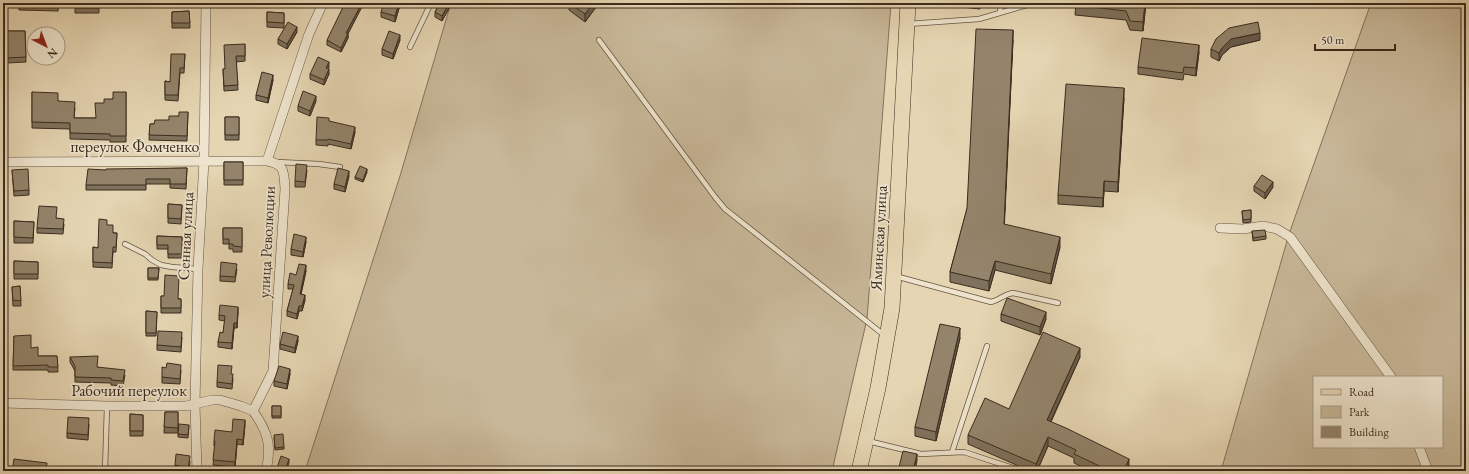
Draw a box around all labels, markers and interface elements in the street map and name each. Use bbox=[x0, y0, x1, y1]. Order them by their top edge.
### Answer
north arrow bbox=[26, 26, 66, 66]
scale bar bbox=[1315, 26, 1395, 52]
text: 50 m bbox=[1321, 32, 1345, 48]
text: N bbox=[45, 45, 61, 62]
street label: переулок Фомченко bbox=[71, 136, 200, 157]
street label: Яминская улица bbox=[865, 184, 892, 292]
street label: улица Революции bbox=[253, 185, 280, 299]
street label: Сенная улица bbox=[173, 191, 198, 281]
legend bbox=[1313, 376, 1443, 448]
street label: Рабочий переулок bbox=[71, 380, 187, 401]
text: Road bbox=[1349, 384, 1375, 400]
text: Park bbox=[1349, 404, 1370, 420]
text: Building bbox=[1349, 424, 1390, 440]

